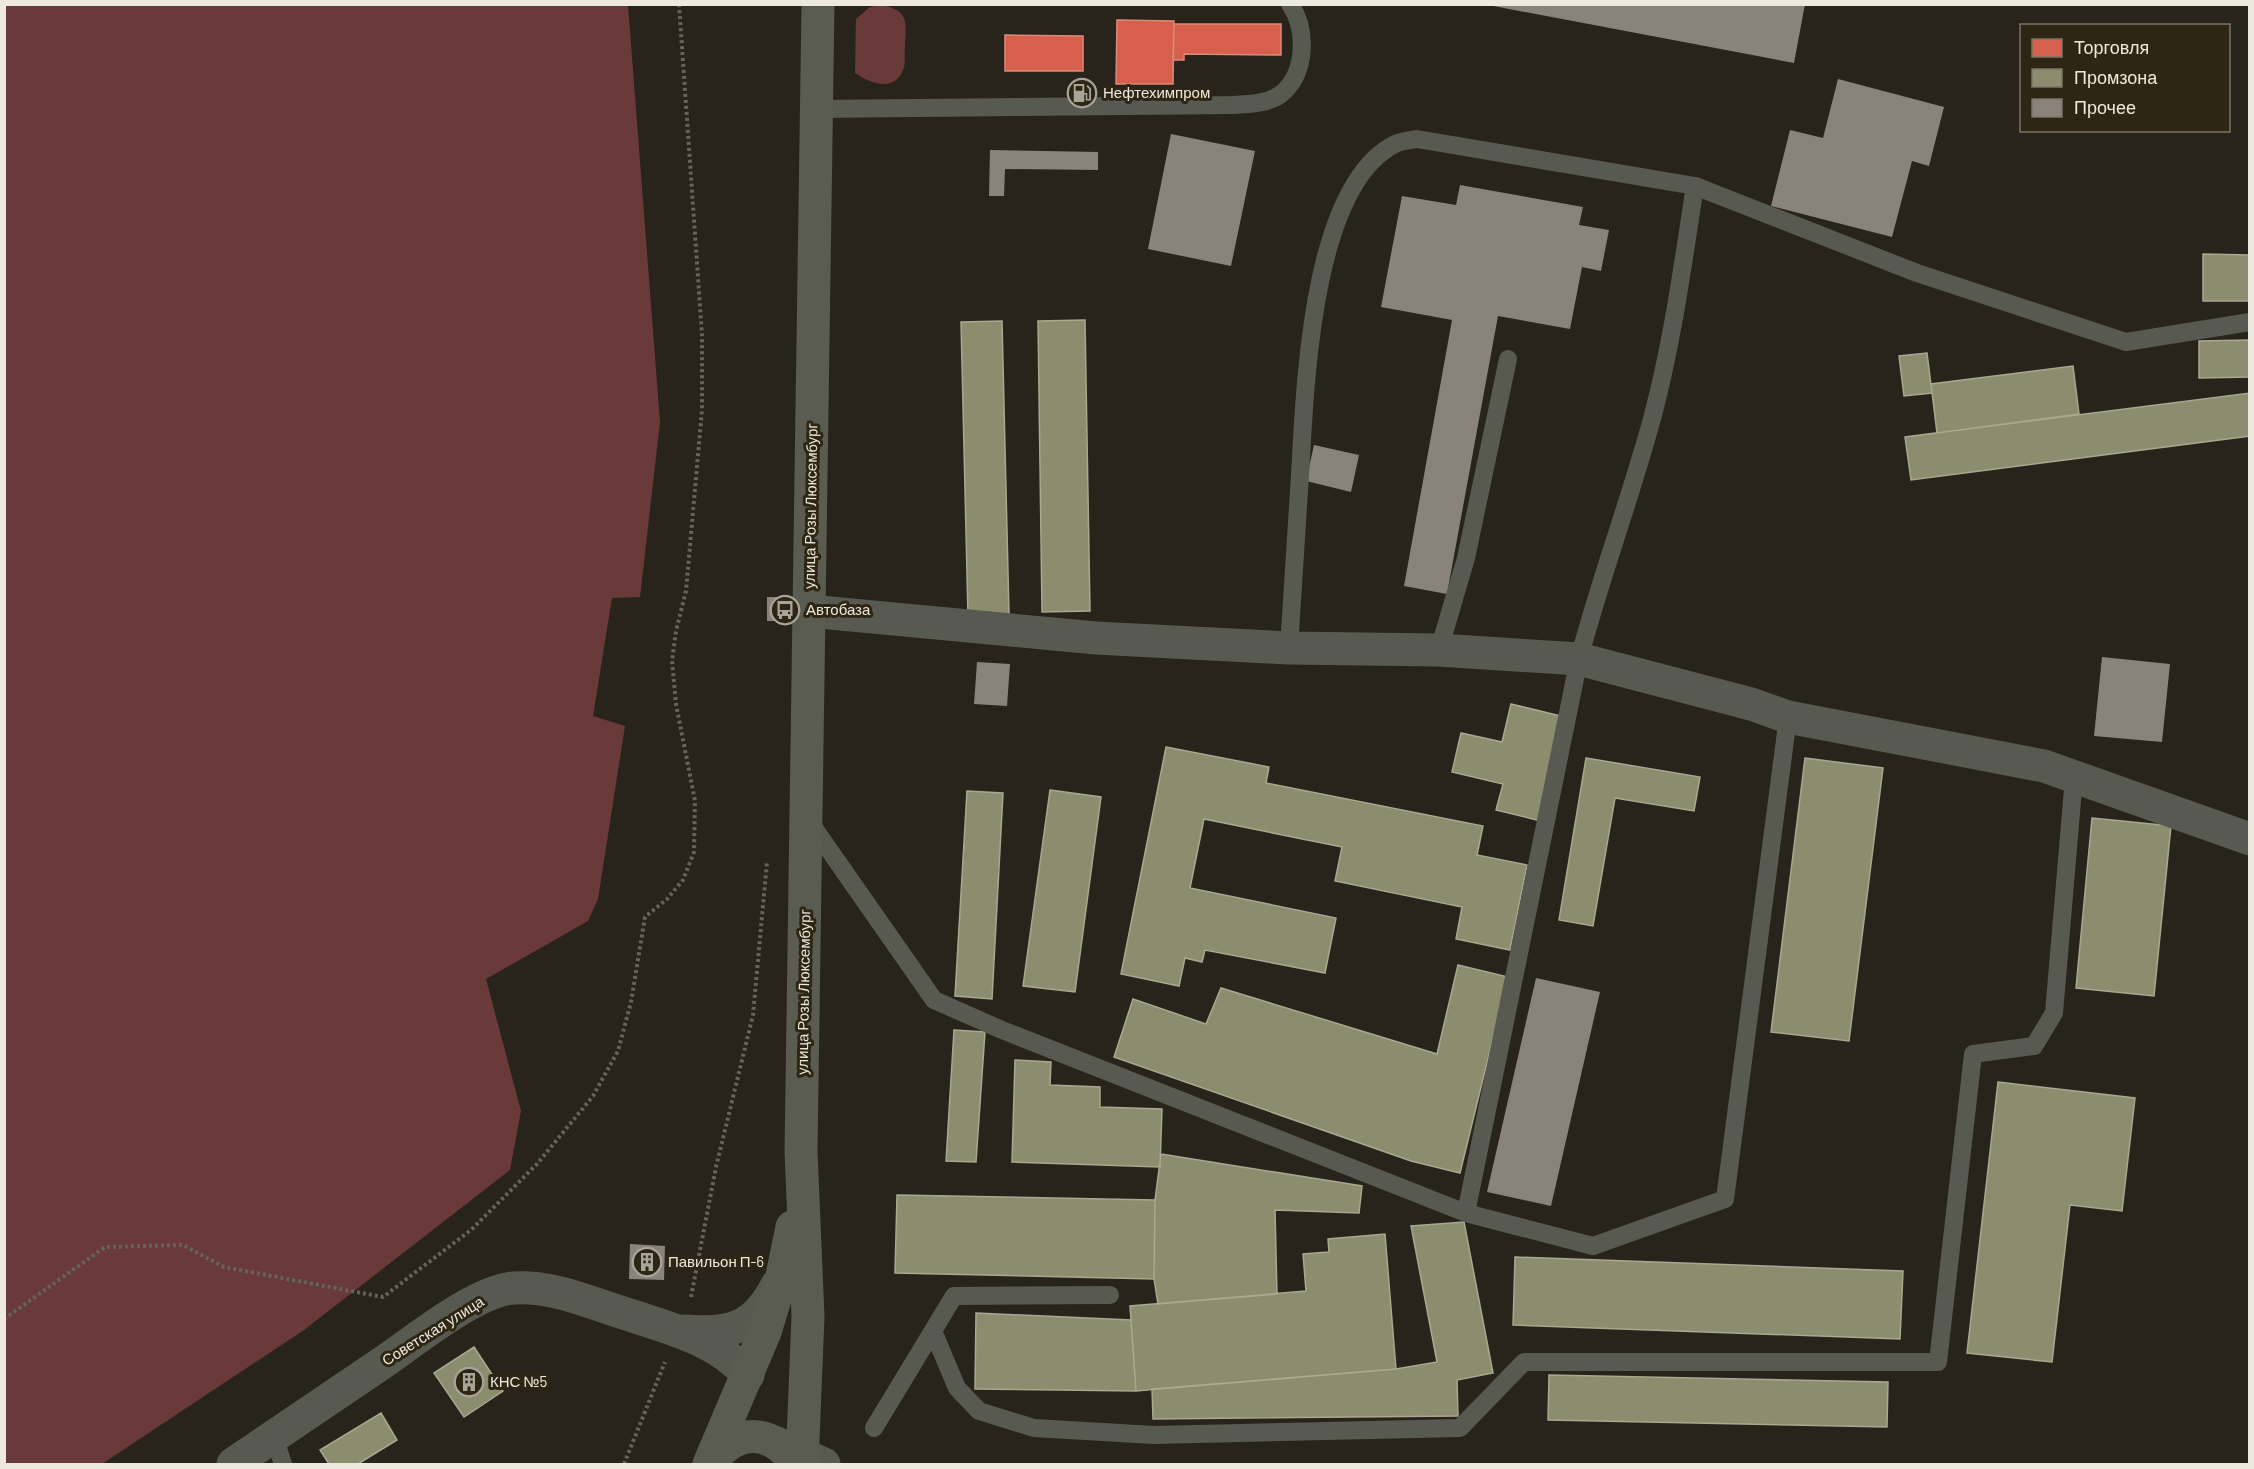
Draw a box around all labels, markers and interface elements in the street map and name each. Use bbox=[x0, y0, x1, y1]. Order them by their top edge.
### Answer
legend bbox=[2020, 24, 2230, 132]
text: Торговля bbox=[2074, 36, 2149, 58]
text: Промзона bbox=[2074, 66, 2158, 88]
fuel station icon: Нефтехимпром bbox=[1066, 77, 1098, 109]
place label: Нефтехимпром bbox=[1103, 83, 1210, 101]
text: Прочее bbox=[2074, 96, 2136, 118]
street label: улица Розы Люксембург bbox=[800, 422, 820, 589]
bus stop icon: Автобаза bbox=[769, 594, 801, 626]
place label: Автобаза bbox=[806, 600, 871, 618]
street label: улица Розы Люксембург bbox=[793, 908, 813, 1075]
building icon: Павильон П-6 bbox=[631, 1246, 663, 1278]
place label: Павильон П-6 bbox=[668, 1252, 764, 1270]
street label: Советская улица bbox=[378, 1291, 487, 1369]
building icon: КНС №5 bbox=[453, 1366, 485, 1398]
place label: КНС №5 bbox=[490, 1372, 547, 1390]

